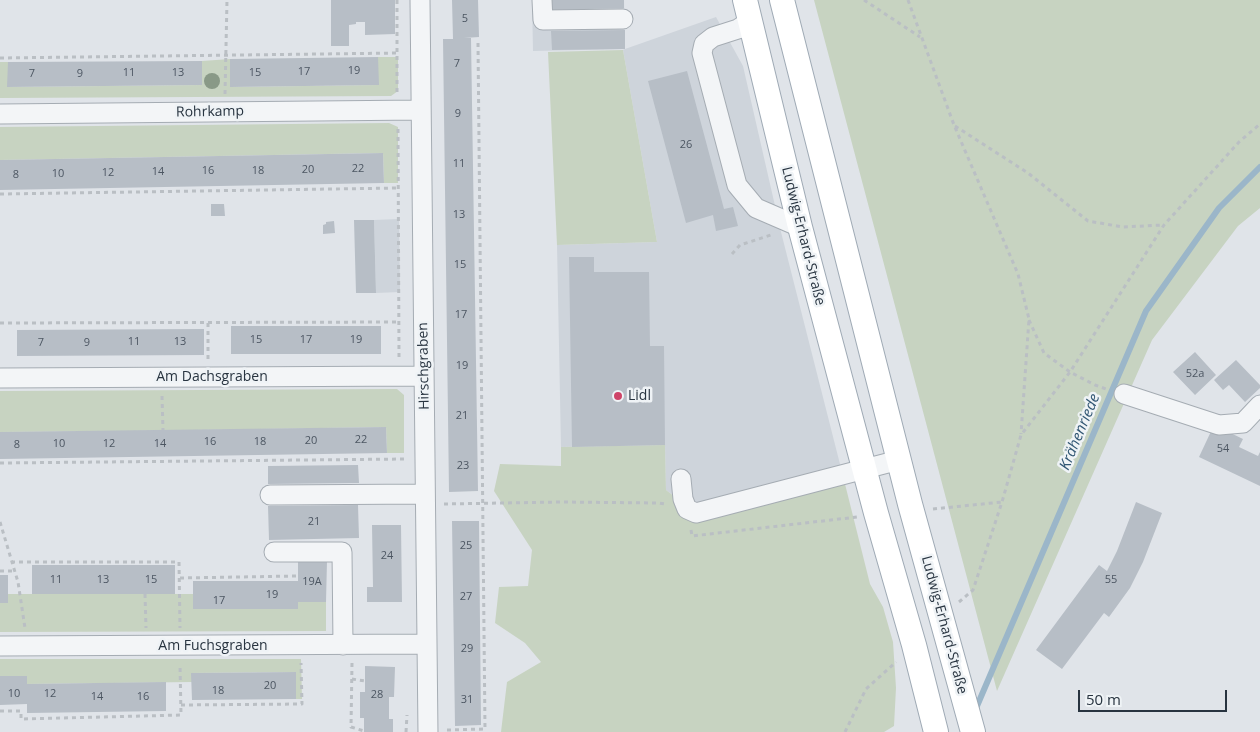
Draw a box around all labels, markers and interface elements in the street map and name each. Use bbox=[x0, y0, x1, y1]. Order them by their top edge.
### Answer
house number: 5 bbox=[462, 12, 468, 26]
house number: 7 bbox=[454, 57, 460, 71]
house number: 19 bbox=[348, 64, 360, 78]
house number: 17 bbox=[298, 65, 310, 79]
house number: 11 bbox=[123, 66, 135, 80]
house number: 13 bbox=[172, 66, 184, 80]
house number: 15 bbox=[249, 66, 261, 80]
house number: 7 bbox=[29, 67, 35, 81]
house number: 9 bbox=[77, 67, 83, 81]
street label: Rohrkamp bbox=[176, 103, 244, 121]
house number: 9 bbox=[455, 107, 461, 121]
house number: 26 bbox=[680, 138, 692, 152]
house number: 11 bbox=[453, 157, 465, 171]
house number: 22 bbox=[352, 162, 364, 176]
house number: 20 bbox=[302, 163, 314, 177]
house number: 16 bbox=[202, 164, 214, 178]
house number: 18 bbox=[252, 164, 264, 178]
house number: 14 bbox=[152, 165, 164, 179]
street label: Ludwig-Erhard-Straße bbox=[778, 165, 828, 307]
house number: 12 bbox=[102, 166, 114, 180]
house number: 10 bbox=[52, 167, 64, 181]
house number: 8 bbox=[13, 168, 19, 182]
house number: 13 bbox=[453, 208, 465, 222]
house number: 15 bbox=[454, 258, 466, 272]
house number: 17 bbox=[455, 308, 467, 322]
street label: Hirschgraben bbox=[415, 322, 433, 410]
house number: 15 bbox=[250, 333, 262, 347]
house number: 17 bbox=[300, 333, 312, 347]
house number: 19 bbox=[350, 333, 362, 347]
house number: 11 bbox=[128, 335, 140, 349]
house number: 13 bbox=[174, 335, 186, 349]
house number: 7 bbox=[38, 336, 44, 350]
house number: 9 bbox=[84, 336, 90, 350]
house number: 19 bbox=[456, 359, 468, 373]
house number: 52a bbox=[1186, 367, 1204, 381]
street label: Am Dachsgraben bbox=[156, 369, 268, 385]
place label: Lidl bbox=[628, 388, 651, 404]
marker: Lidl bbox=[612, 390, 624, 402]
water label: Krähenriede bbox=[1056, 391, 1104, 473]
house number: 21 bbox=[456, 409, 468, 423]
house number: 22 bbox=[355, 433, 367, 447]
house number: 20 bbox=[305, 434, 317, 448]
house number: 16 bbox=[204, 435, 216, 449]
house number: 18 bbox=[254, 435, 266, 449]
house number: 10 bbox=[53, 437, 65, 451]
house number: 12 bbox=[103, 437, 115, 451]
house number: 14 bbox=[154, 437, 166, 451]
house number: 8 bbox=[14, 438, 20, 452]
house number: 54 bbox=[1217, 442, 1229, 456]
house number: 23 bbox=[457, 459, 469, 473]
house number: 21 bbox=[308, 515, 320, 529]
house number: 25 bbox=[460, 539, 472, 553]
house number: 24 bbox=[381, 549, 393, 563]
street label: Ludwig-Erhard-Straße bbox=[917, 554, 971, 696]
house number: 11 bbox=[50, 573, 62, 587]
house number: 13 bbox=[97, 573, 109, 587]
house number: 15 bbox=[145, 573, 157, 587]
house number: 55 bbox=[1105, 573, 1117, 587]
house number: 19A bbox=[302, 575, 322, 589]
house number: 19 bbox=[266, 588, 278, 602]
house number: 27 bbox=[460, 590, 472, 604]
house number: 17 bbox=[213, 594, 225, 608]
street label: Am Fuchsgraben bbox=[158, 638, 268, 654]
house number: 29 bbox=[461, 642, 473, 656]
house number: 20 bbox=[264, 679, 276, 693]
scale bar bbox=[1080, 680, 1229, 712]
house number: 18 bbox=[212, 684, 224, 698]
house number: 10 bbox=[8, 687, 20, 701]
house number: 12 bbox=[44, 687, 56, 701]
house number: 28 bbox=[371, 688, 383, 702]
text: 50 m bbox=[1086, 689, 1121, 709]
house number: 14 bbox=[91, 690, 103, 704]
house number: 16 bbox=[137, 690, 149, 704]
house number: 31 bbox=[461, 693, 473, 707]

